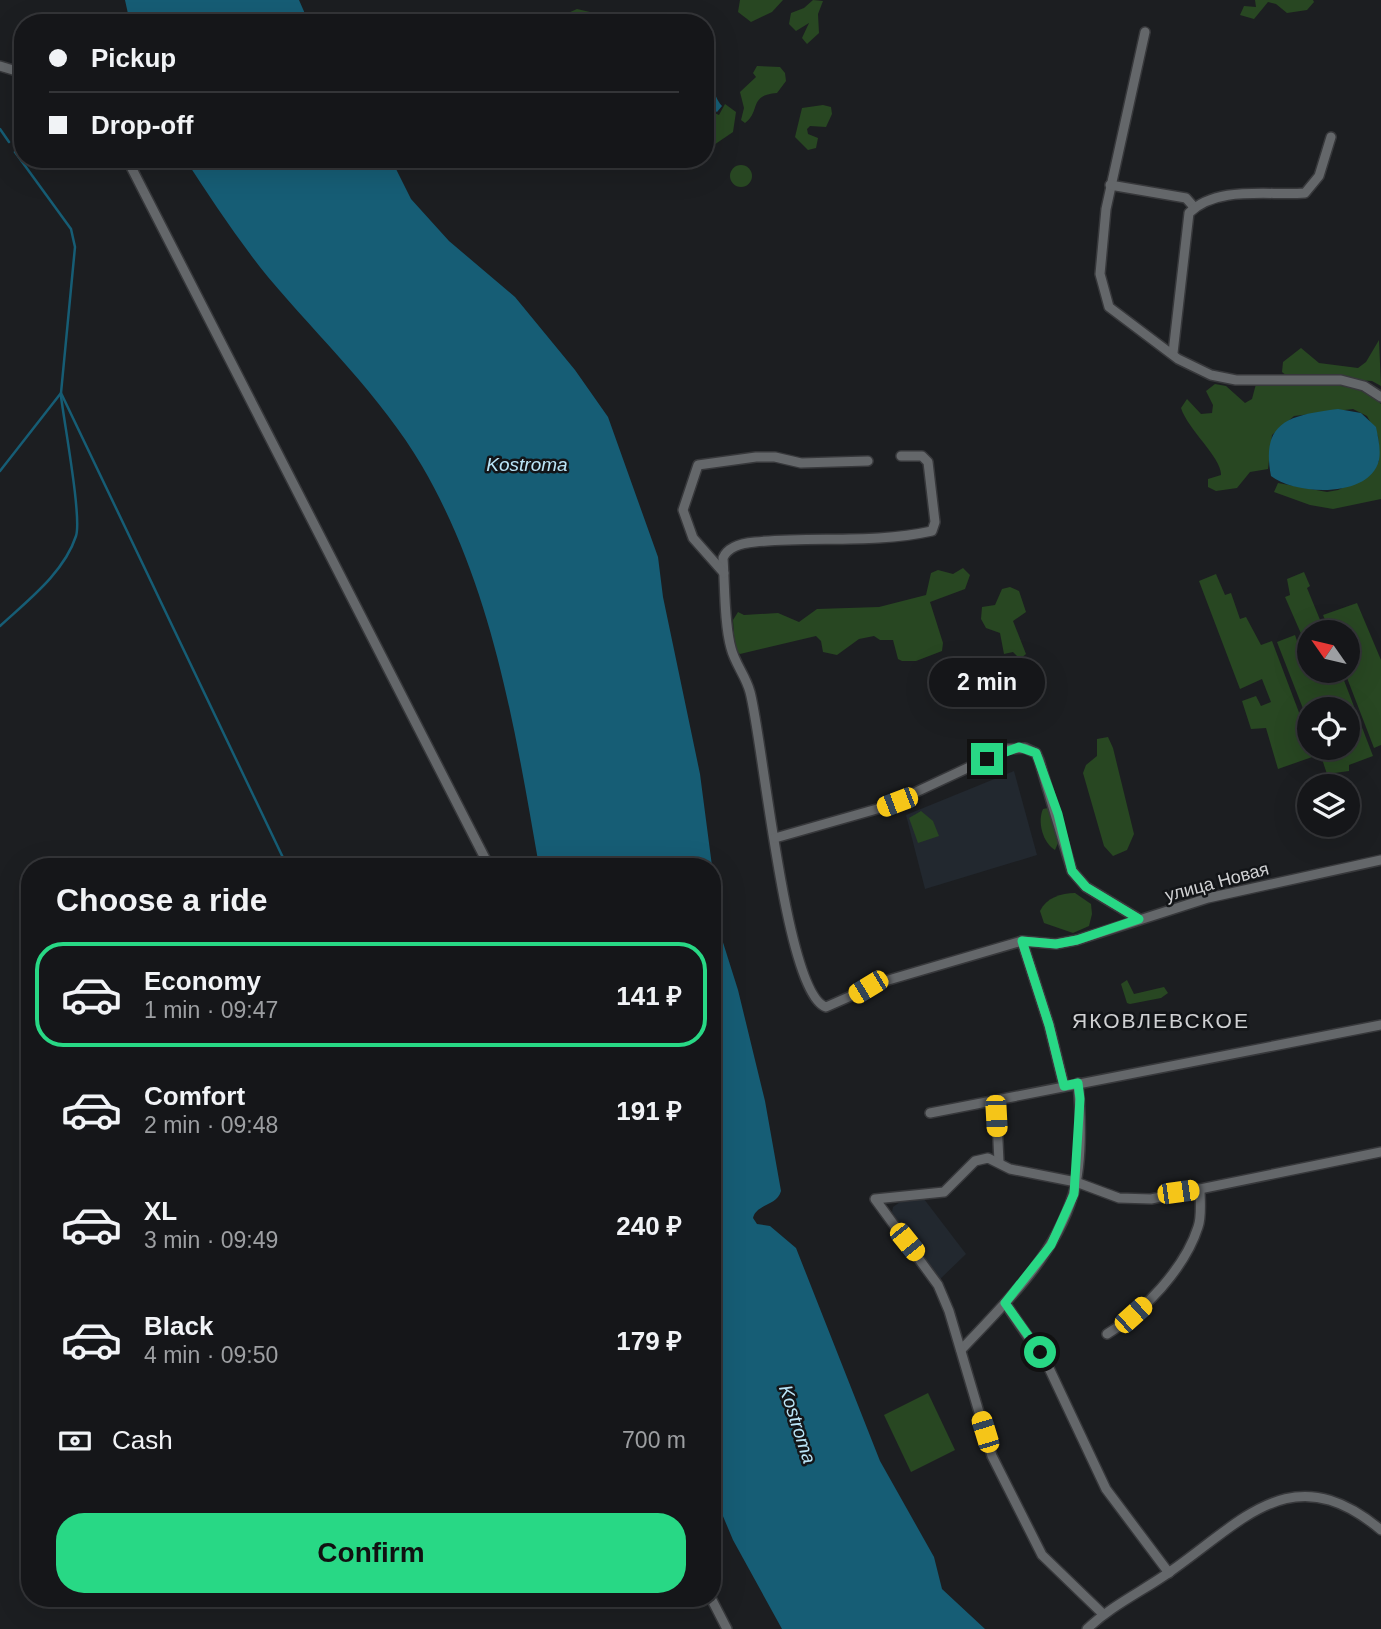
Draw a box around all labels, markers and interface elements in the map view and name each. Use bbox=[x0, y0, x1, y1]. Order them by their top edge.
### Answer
text: Pickup bbox=[91, 43, 176, 73]
text: Drop-off bbox=[91, 110, 194, 140]
water label: Kostroma bbox=[486, 454, 568, 475]
north arrow bbox=[1297, 620, 1360, 682]
map controls bbox=[1297, 620, 1360, 837]
callout: 2 min bbox=[929, 658, 1045, 706]
text: 2 min bbox=[957, 669, 1017, 695]
button: locate bbox=[1297, 697, 1360, 760]
route end bbox=[971, 743, 1003, 775]
button: layers bbox=[1297, 774, 1360, 837]
car bbox=[874, 785, 921, 819]
street label: улица Новая bbox=[1163, 859, 1271, 905]
text: Choose a ride bbox=[56, 882, 268, 918]
icon: car bbox=[60, 963, 123, 1026]
text: Economy bbox=[144, 966, 261, 996]
car bbox=[845, 967, 892, 1007]
text: 141 ₽ bbox=[616, 981, 682, 1011]
text: 1 min · 09:47 bbox=[144, 997, 278, 1023]
district label: ЯКОВЛЕВСКОЕ bbox=[1072, 1009, 1250, 1032]
icon: car bbox=[60, 1078, 123, 1141]
text: Comfort bbox=[144, 1081, 245, 1111]
car bbox=[985, 1094, 1008, 1138]
text: 191 ₽ bbox=[616, 1096, 682, 1126]
text: 2 min · 09:48 bbox=[144, 1112, 278, 1138]
car bbox=[1156, 1179, 1201, 1205]
icon: car bbox=[60, 1193, 123, 1256]
text: XL bbox=[144, 1196, 177, 1226]
text: 240 ₽ bbox=[616, 1211, 682, 1241]
car bbox=[886, 1219, 929, 1265]
text: 3 min · 09:49 bbox=[144, 1227, 278, 1253]
car bbox=[1111, 1293, 1156, 1337]
icon: car bbox=[60, 1308, 123, 1371]
text: Black bbox=[144, 1311, 213, 1341]
text: 179 ₽ bbox=[616, 1326, 682, 1356]
route start bbox=[1024, 1336, 1056, 1368]
text: 4 min · 09:50 bbox=[144, 1342, 278, 1368]
water label: Kostroma bbox=[775, 1382, 820, 1466]
car bbox=[969, 1409, 1002, 1455]
icon: cash bbox=[56, 1422, 94, 1460]
text: Cash bbox=[112, 1425, 173, 1455]
text: 700 m bbox=[622, 1427, 686, 1453]
button: Confirm bbox=[56, 1513, 686, 1593]

